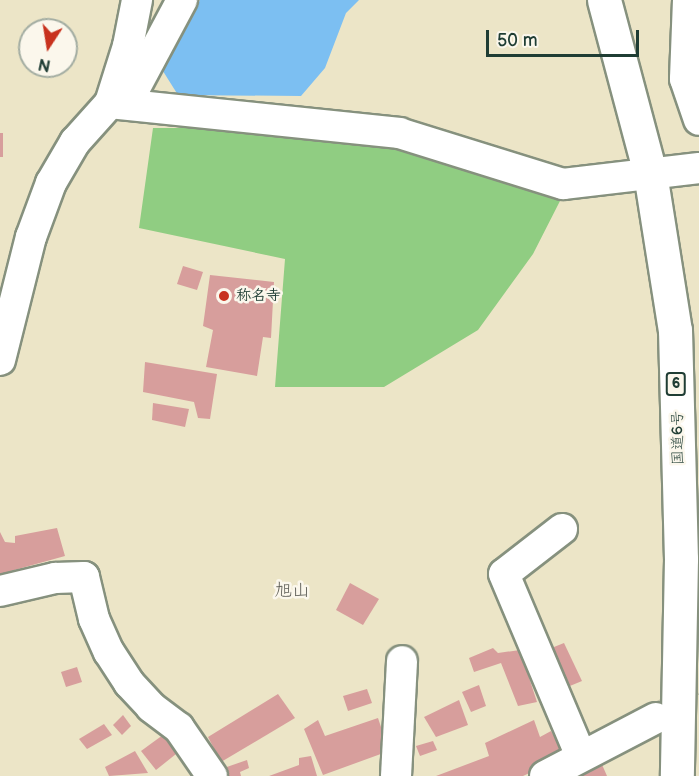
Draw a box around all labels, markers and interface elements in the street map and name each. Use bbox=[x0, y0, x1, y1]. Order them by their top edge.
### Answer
north arrow bbox=[18, 18, 78, 78]
scale bar bbox=[489, 18, 642, 56]
text: 50 m bbox=[497, 30, 538, 51]
text: N bbox=[37, 54, 52, 75]
place label: 称名寺 bbox=[236, 287, 281, 305]
marker: 称名寺 bbox=[217, 289, 231, 303]
road number: 6 bbox=[666, 373, 686, 395]
street label: 国道6号 bbox=[669, 411, 687, 465]
district label: 旭山 bbox=[274, 580, 310, 602]

